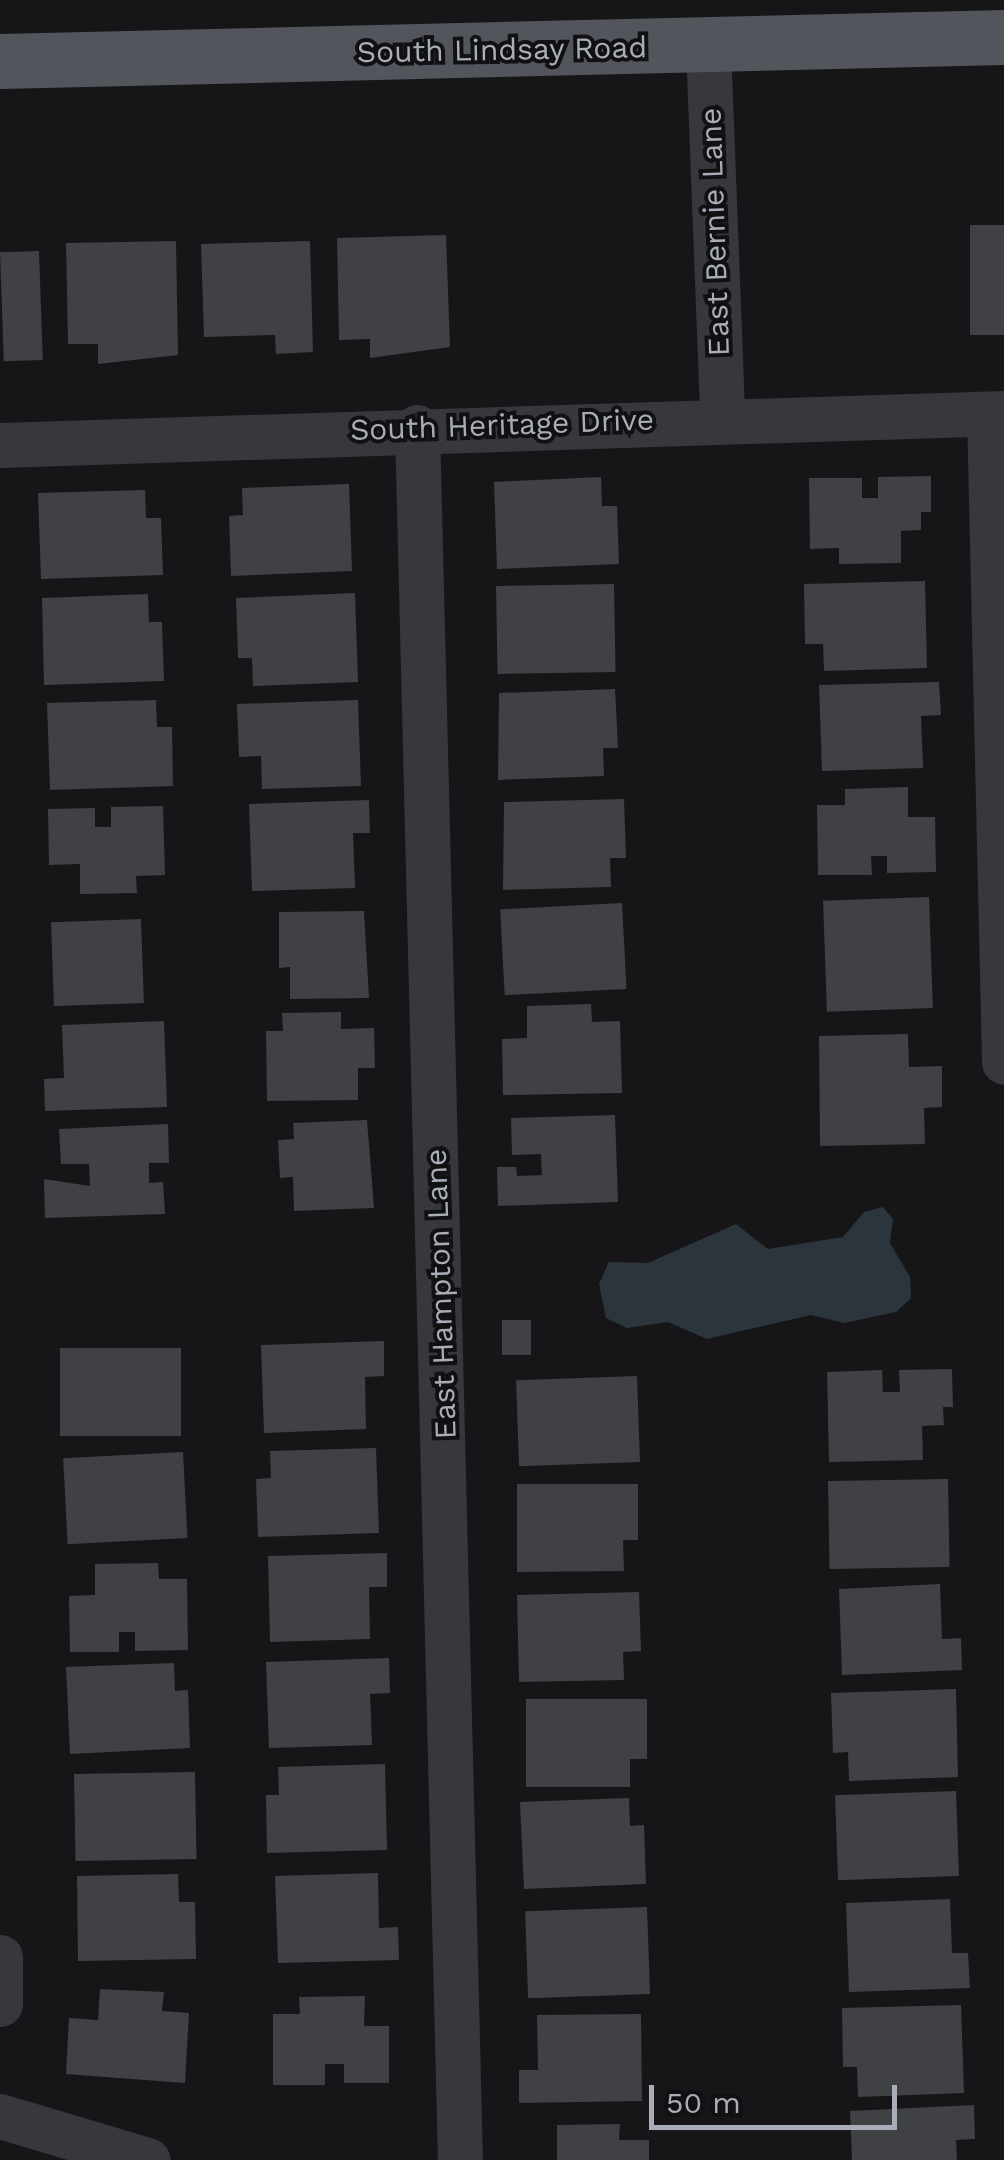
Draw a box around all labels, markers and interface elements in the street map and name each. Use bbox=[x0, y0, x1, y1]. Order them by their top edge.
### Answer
street label: South Lindsay Road bbox=[356, 29, 648, 71]
street label: East Bernie Lane bbox=[693, 107, 737, 357]
street label: South Heritage Drive bbox=[349, 402, 655, 448]
street label: East Hampton Lane bbox=[418, 1148, 464, 1440]
scale bar bbox=[654, 2065, 902, 2127]
text: 50 m bbox=[666, 2085, 741, 2120]

